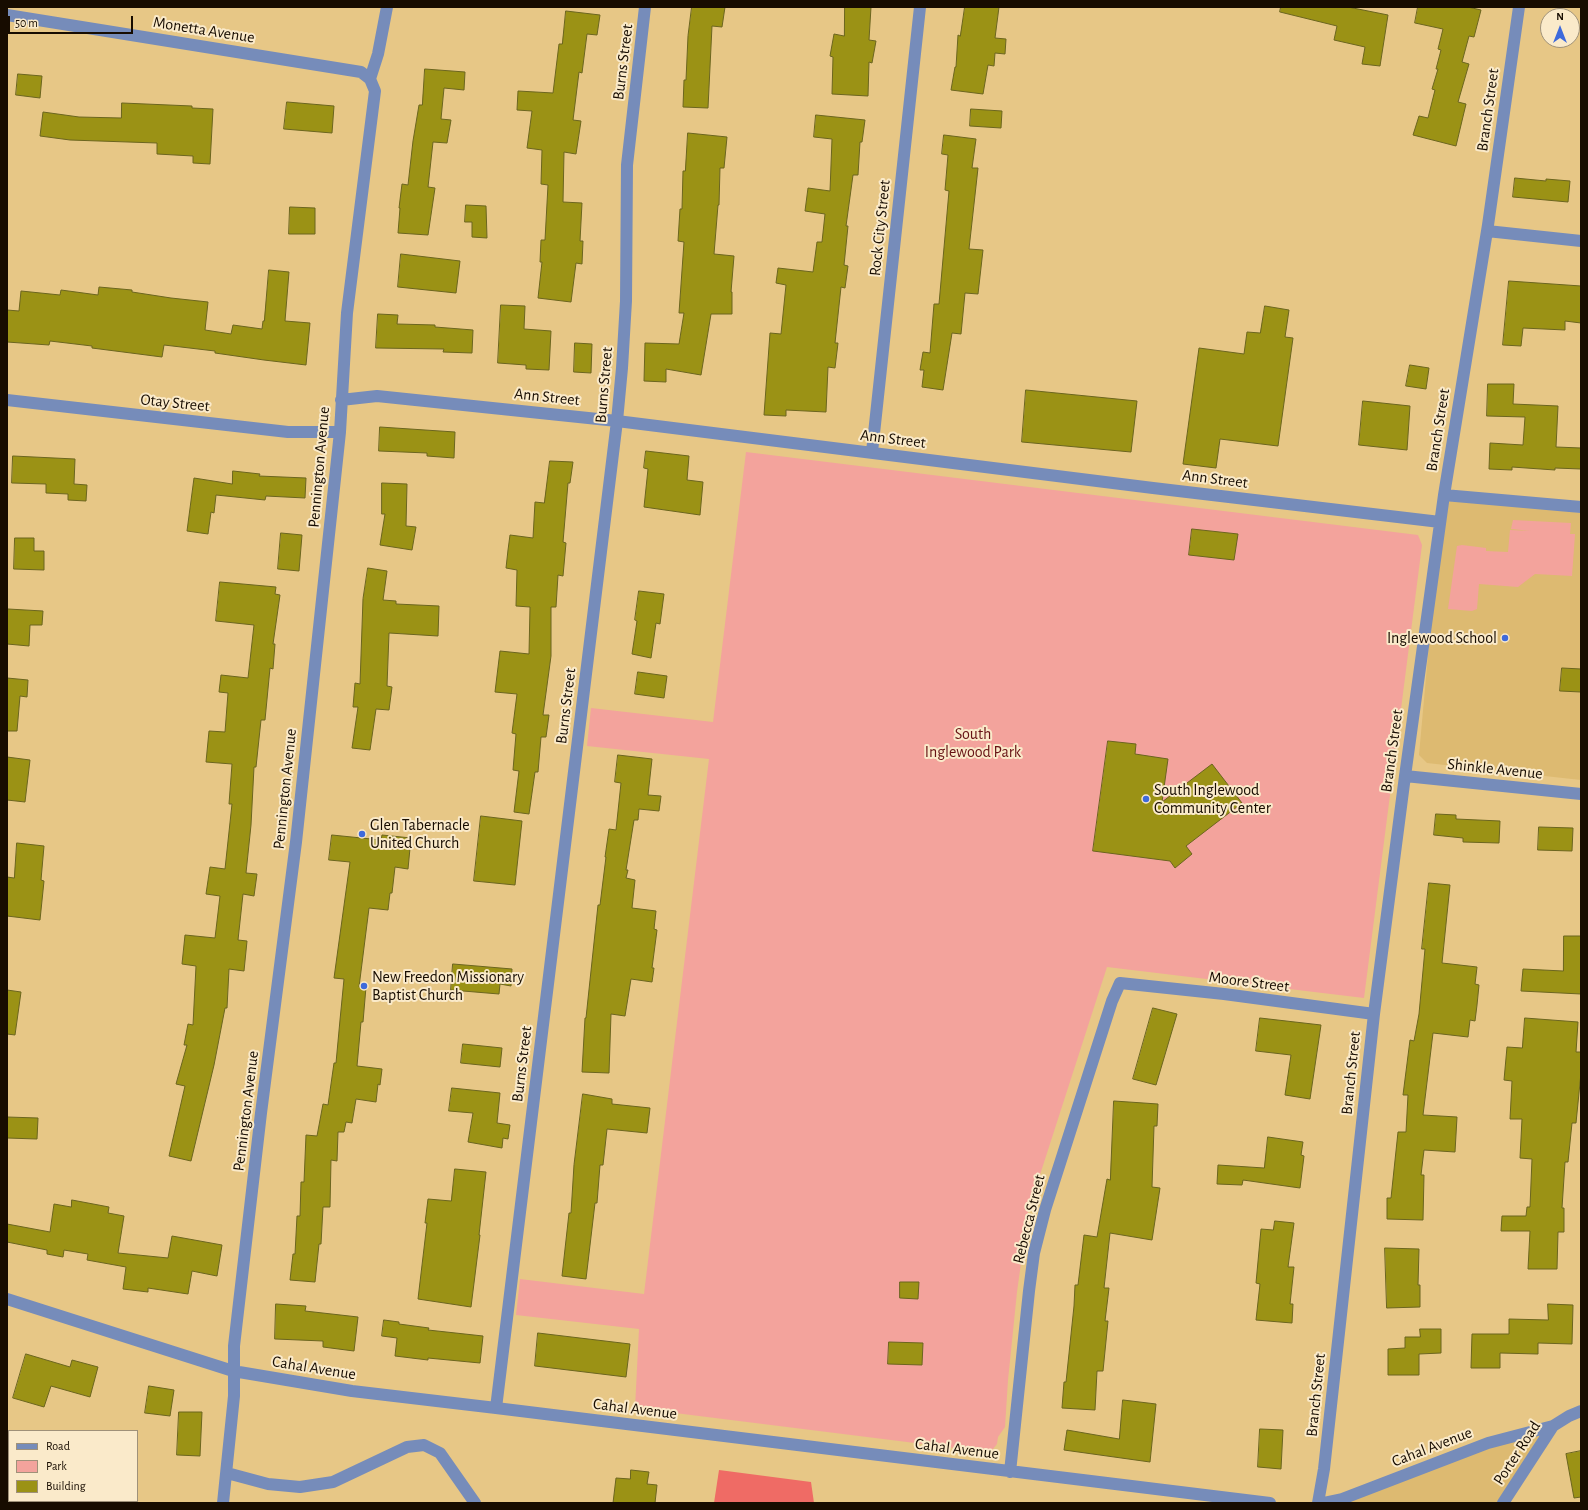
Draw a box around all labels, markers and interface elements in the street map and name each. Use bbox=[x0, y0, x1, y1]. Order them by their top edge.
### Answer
scale bar bbox=[10, 8, 135, 34]
north arrow bbox=[1540, 8, 1580, 48]
text: N bbox=[1556, 11, 1564, 22]
street label: Monetta Avenue bbox=[152, 12, 256, 48]
text: 50 m bbox=[15, 17, 38, 29]
street label: Burns Street bbox=[609, 23, 637, 101]
street label: Branch Street bbox=[1473, 67, 1503, 153]
street label: Rock City Street bbox=[865, 179, 895, 277]
street label: Burns Street bbox=[591, 346, 617, 424]
street label: Ann Street bbox=[513, 384, 581, 410]
street label: Branch Street bbox=[1422, 387, 1454, 473]
street label: Otay Street bbox=[139, 390, 211, 416]
street label: Pennington Avenue bbox=[304, 406, 334, 528]
street label: Ann Street bbox=[859, 425, 927, 453]
street label: Ann Street bbox=[1181, 465, 1249, 493]
place label: Inglewood School bbox=[1387, 628, 1497, 648]
marker: Inglewood School bbox=[1500, 633, 1510, 643]
street label: Burns Street bbox=[552, 667, 580, 745]
street label: Branch Street bbox=[1377, 708, 1407, 794]
park label: South Inglewood Park bbox=[925, 724, 1021, 762]
street label: Pennington Avenue bbox=[269, 728, 301, 850]
street label: Shinkle Avenue bbox=[1446, 754, 1544, 784]
place label: South Inglewood Community Center bbox=[1154, 780, 1271, 818]
marker: South Inglewood Community Center bbox=[1141, 794, 1151, 804]
place label: Glen Tabernacle United Church bbox=[370, 815, 470, 853]
marker: Glen Tabernacle United Church bbox=[357, 829, 367, 839]
place label: New Freedon Missionary Baptist Church bbox=[372, 967, 524, 1005]
street label: Moore Street bbox=[1208, 968, 1290, 996]
marker: New Freedon Missionary Baptist Church bbox=[359, 981, 369, 991]
street label: Burns Street bbox=[508, 1025, 536, 1103]
street label: Branch Street bbox=[1337, 1030, 1365, 1116]
street label: Pennington Avenue bbox=[229, 1050, 263, 1172]
street label: Rebecca Street bbox=[1009, 1172, 1049, 1266]
street label: Cahal Avenue bbox=[271, 1352, 357, 1384]
street label: Branch Street bbox=[1302, 1352, 1330, 1438]
street label: Cahal Avenue bbox=[592, 1394, 678, 1424]
street label: Porter Road bbox=[1489, 1417, 1545, 1489]
street label: Cahal Avenue bbox=[1389, 1423, 1475, 1471]
legend bbox=[8, 1430, 138, 1502]
street label: Cahal Avenue bbox=[914, 1434, 1000, 1464]
text: Road bbox=[46, 1440, 70, 1452]
text: Park bbox=[46, 1460, 67, 1472]
text: Building bbox=[46, 1480, 86, 1492]

